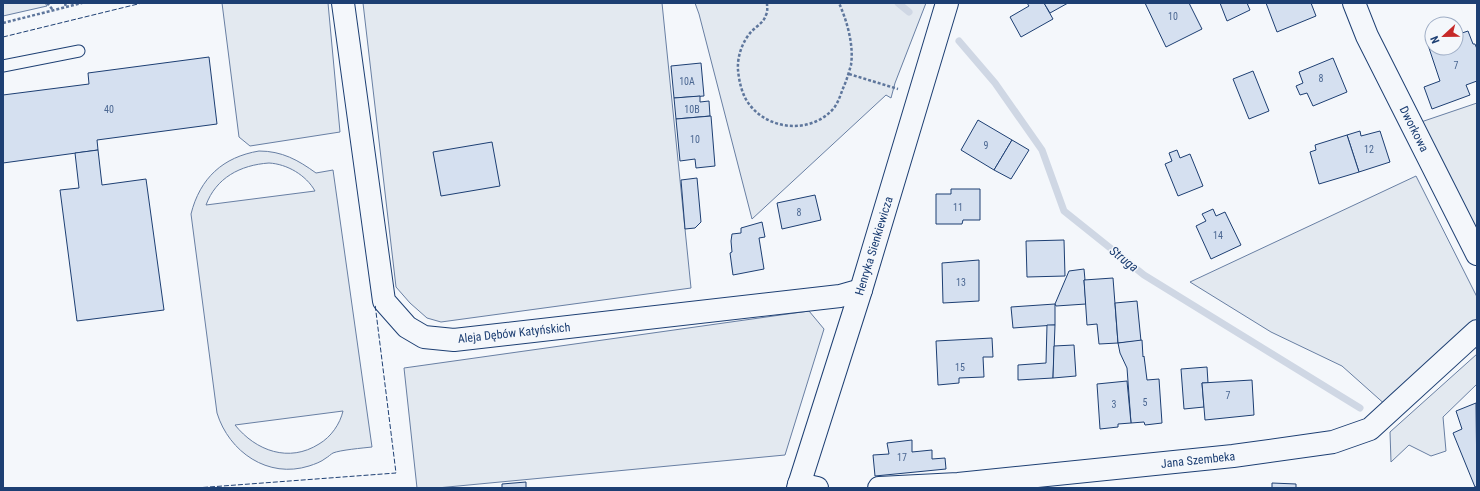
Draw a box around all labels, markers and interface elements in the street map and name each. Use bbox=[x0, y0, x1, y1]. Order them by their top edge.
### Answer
house number: 10 bbox=[1168, 11, 1178, 22]
north arrow bbox=[1424, 16, 1464, 56]
text: N bbox=[1428, 34, 1442, 45]
house number: 7 bbox=[1454, 60, 1459, 71]
house number: 8 bbox=[1319, 73, 1324, 84]
house number: 10A bbox=[679, 76, 695, 87]
house number: 40 bbox=[104, 104, 114, 115]
house number: 10B bbox=[684, 104, 700, 115]
street label: Dworkowa bbox=[1397, 104, 1432, 154]
house number: 10 bbox=[690, 134, 700, 145]
house number: 9 bbox=[984, 140, 989, 151]
house number: 12 bbox=[1364, 144, 1374, 155]
street label: Henryka Sienkiewicza bbox=[852, 195, 896, 297]
house number: 11 bbox=[953, 202, 963, 213]
house number: 8 bbox=[797, 207, 802, 218]
house number: 14 bbox=[1213, 230, 1223, 241]
water label: Struga bbox=[1107, 243, 1141, 275]
house number: 13 bbox=[956, 277, 966, 288]
street label: Aleja Dębów Katyńskich bbox=[457, 320, 571, 346]
house number: 15 bbox=[955, 362, 965, 373]
house number: 7 bbox=[1226, 390, 1231, 401]
house number: 5 bbox=[1143, 397, 1148, 408]
house number: 3 bbox=[1112, 399, 1117, 410]
street label: Jana Szembeka bbox=[1160, 449, 1236, 471]
house number: 17 bbox=[897, 452, 907, 463]

